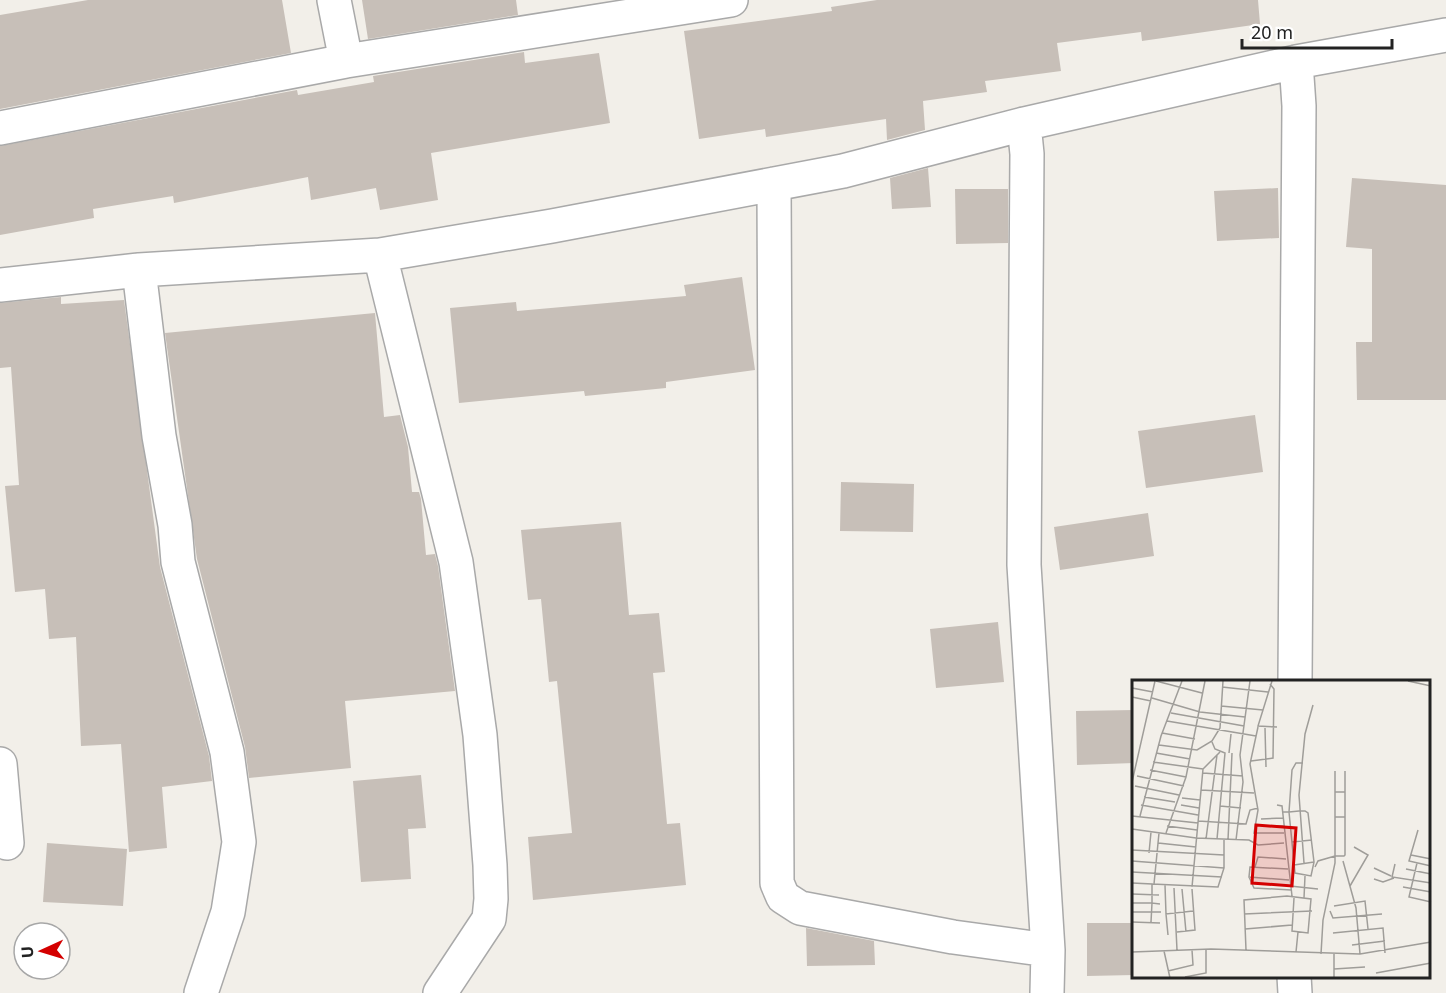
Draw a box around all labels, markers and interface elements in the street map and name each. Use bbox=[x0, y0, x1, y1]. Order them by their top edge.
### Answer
scale bar bbox=[1242, 12, 1392, 50]
text: 20 m bbox=[1251, 20, 1293, 44]
inset map bbox=[1132, 680, 1431, 978]
north arrow bbox=[12, 921, 72, 981]
text: U bbox=[16, 945, 38, 959]

